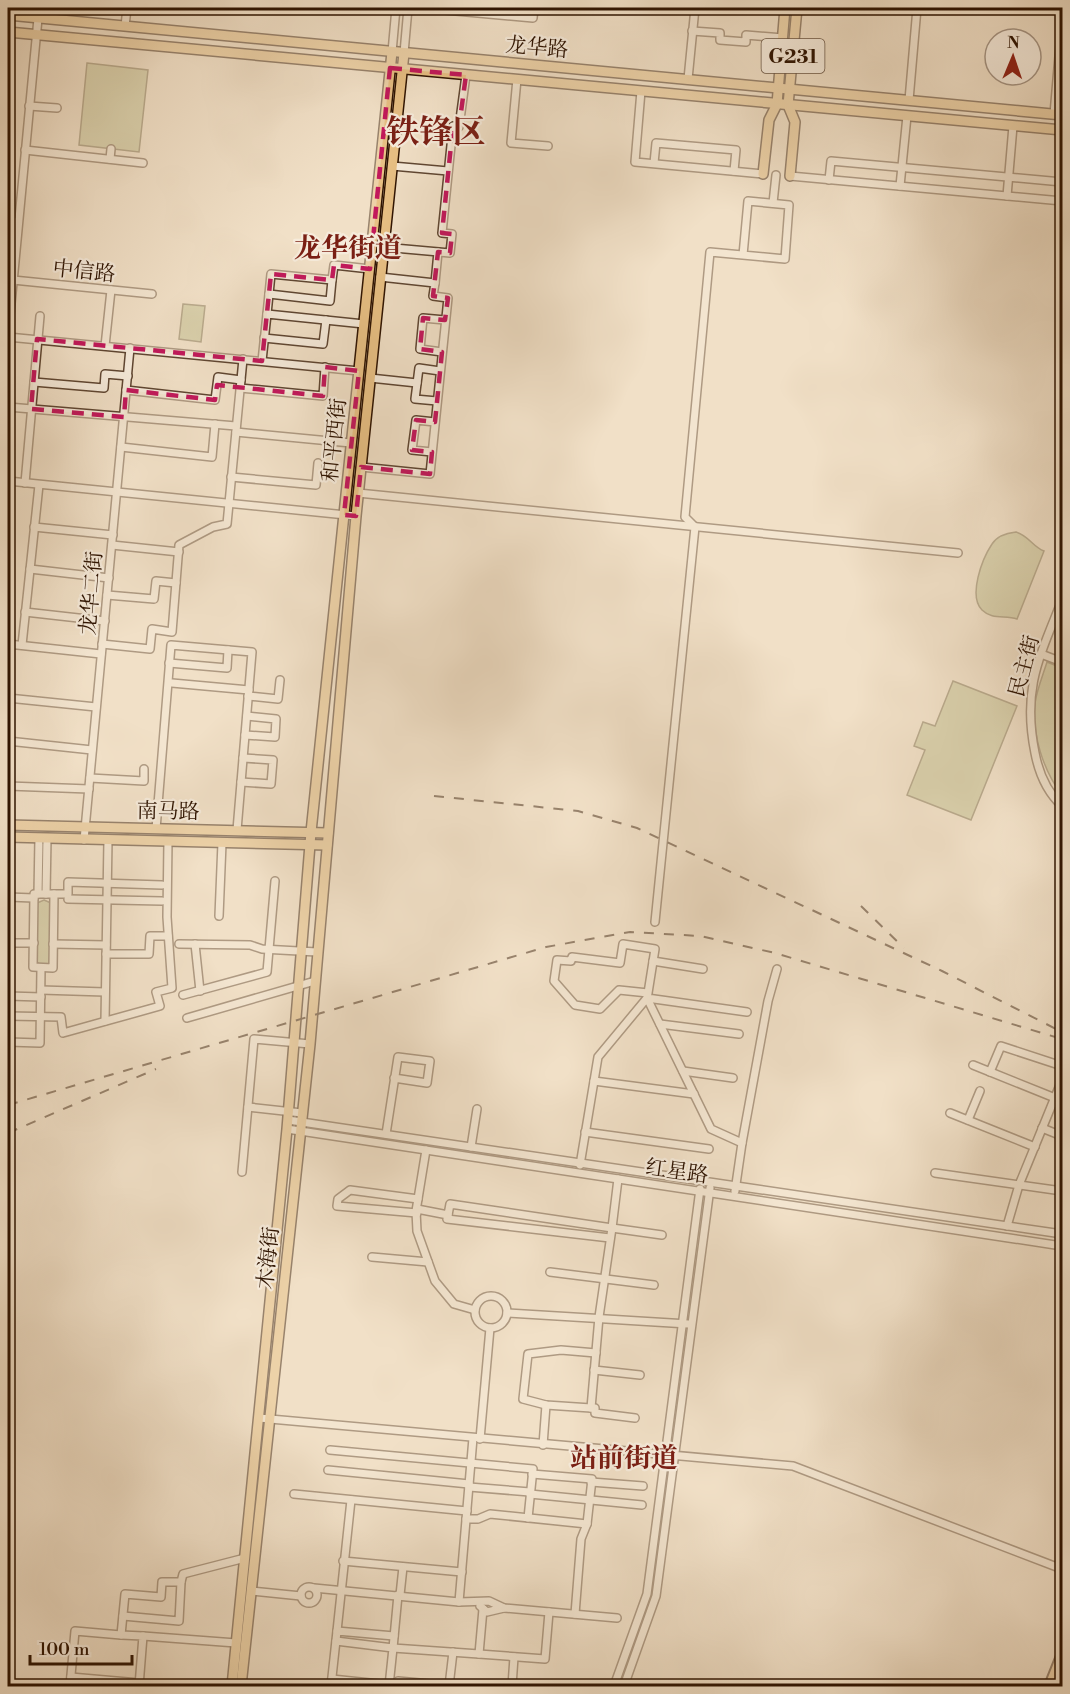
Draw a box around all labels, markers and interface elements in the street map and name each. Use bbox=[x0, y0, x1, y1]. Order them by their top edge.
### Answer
north arrow bbox=[983, 27, 1043, 87]
street label: 龙华路 bbox=[504, 32, 569, 64]
text: N bbox=[1007, 33, 1021, 53]
road number: G231 bbox=[762, 39, 824, 73]
district label: 铁锋区 bbox=[387, 113, 486, 154]
district label: 龙华街道 bbox=[294, 232, 402, 266]
street label: 中信路 bbox=[51, 256, 117, 288]
street label: 和平西街 bbox=[318, 397, 352, 483]
street label: 龙华二街 bbox=[75, 550, 109, 636]
street label: 民主街 bbox=[1004, 632, 1046, 700]
street label: 南马路 bbox=[136, 798, 200, 826]
street label: 红星路 bbox=[644, 1155, 710, 1189]
street label: 木海街 bbox=[253, 1225, 285, 1291]
district label: 站前街道 bbox=[570, 1442, 678, 1476]
scale bar bbox=[30, 1628, 132, 1666]
text: 100 m bbox=[39, 1638, 90, 1661]

